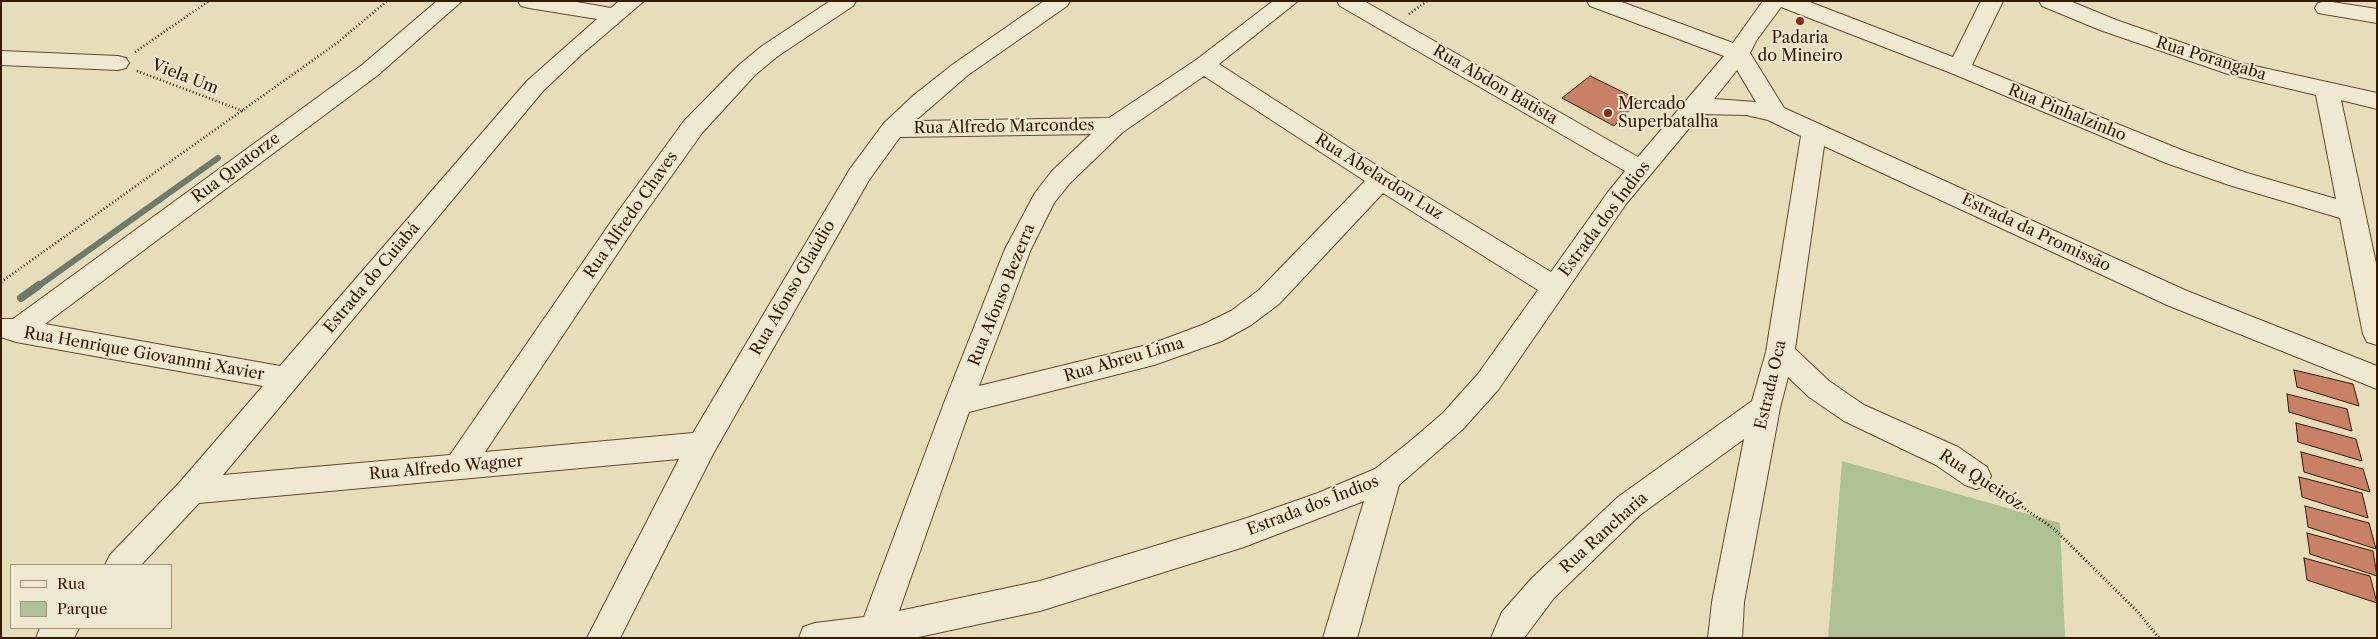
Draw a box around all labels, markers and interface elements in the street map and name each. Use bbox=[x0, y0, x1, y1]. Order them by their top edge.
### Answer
marker: Padaria do Mineiro bbox=[1794, 15, 1806, 27]
place label: Padaria do Mineiro bbox=[1757, 28, 1843, 66]
street label: Rua Porangaba bbox=[2154, 33, 2268, 85]
street label: Rua Abdon Batista bbox=[1429, 42, 1561, 128]
street label: Viela Um bbox=[149, 56, 221, 98]
street label: Rua Pinhalzinho bbox=[2005, 81, 2129, 145]
place label: Mercado Superbatalha bbox=[1618, 94, 1718, 132]
marker: Mercado Superbatalha bbox=[1602, 107, 1614, 119]
street label: Rua Alfredo Marcondes bbox=[913, 116, 1095, 138]
street label: Rua Quatorze bbox=[188, 129, 284, 207]
street label: Rua Abelardon Luz bbox=[1312, 130, 1446, 224]
street label: Rua Alfredo Chaves bbox=[580, 148, 682, 282]
street label: Estrada dos Índios bbox=[1555, 158, 1655, 280]
street label: Estrada da Promissão bbox=[1958, 190, 2114, 276]
street label: Rua Afonso Glaúdio bbox=[747, 217, 839, 359]
street label: Estrada do Cuiabá bbox=[320, 219, 424, 337]
street label: Rua Afonso Bezerra bbox=[965, 221, 1039, 369]
street label: Rua Henrique Giovannni Xavier bbox=[22, 323, 266, 385]
street label: Rua Abreu Lima bbox=[1062, 334, 1186, 386]
street label: Estrada Oca bbox=[1751, 338, 1791, 432]
street label: Rua Queiróz bbox=[1936, 446, 2026, 514]
street label: Rua Alfredo Wagner bbox=[368, 452, 524, 484]
street label: Estrada dos Índios bbox=[1245, 472, 1381, 540]
street label: Rua Rancharia bbox=[1556, 489, 1652, 577]
legend bbox=[10, 564, 172, 629]
text: Rua bbox=[57, 574, 85, 593]
text: Parque bbox=[57, 599, 107, 618]

